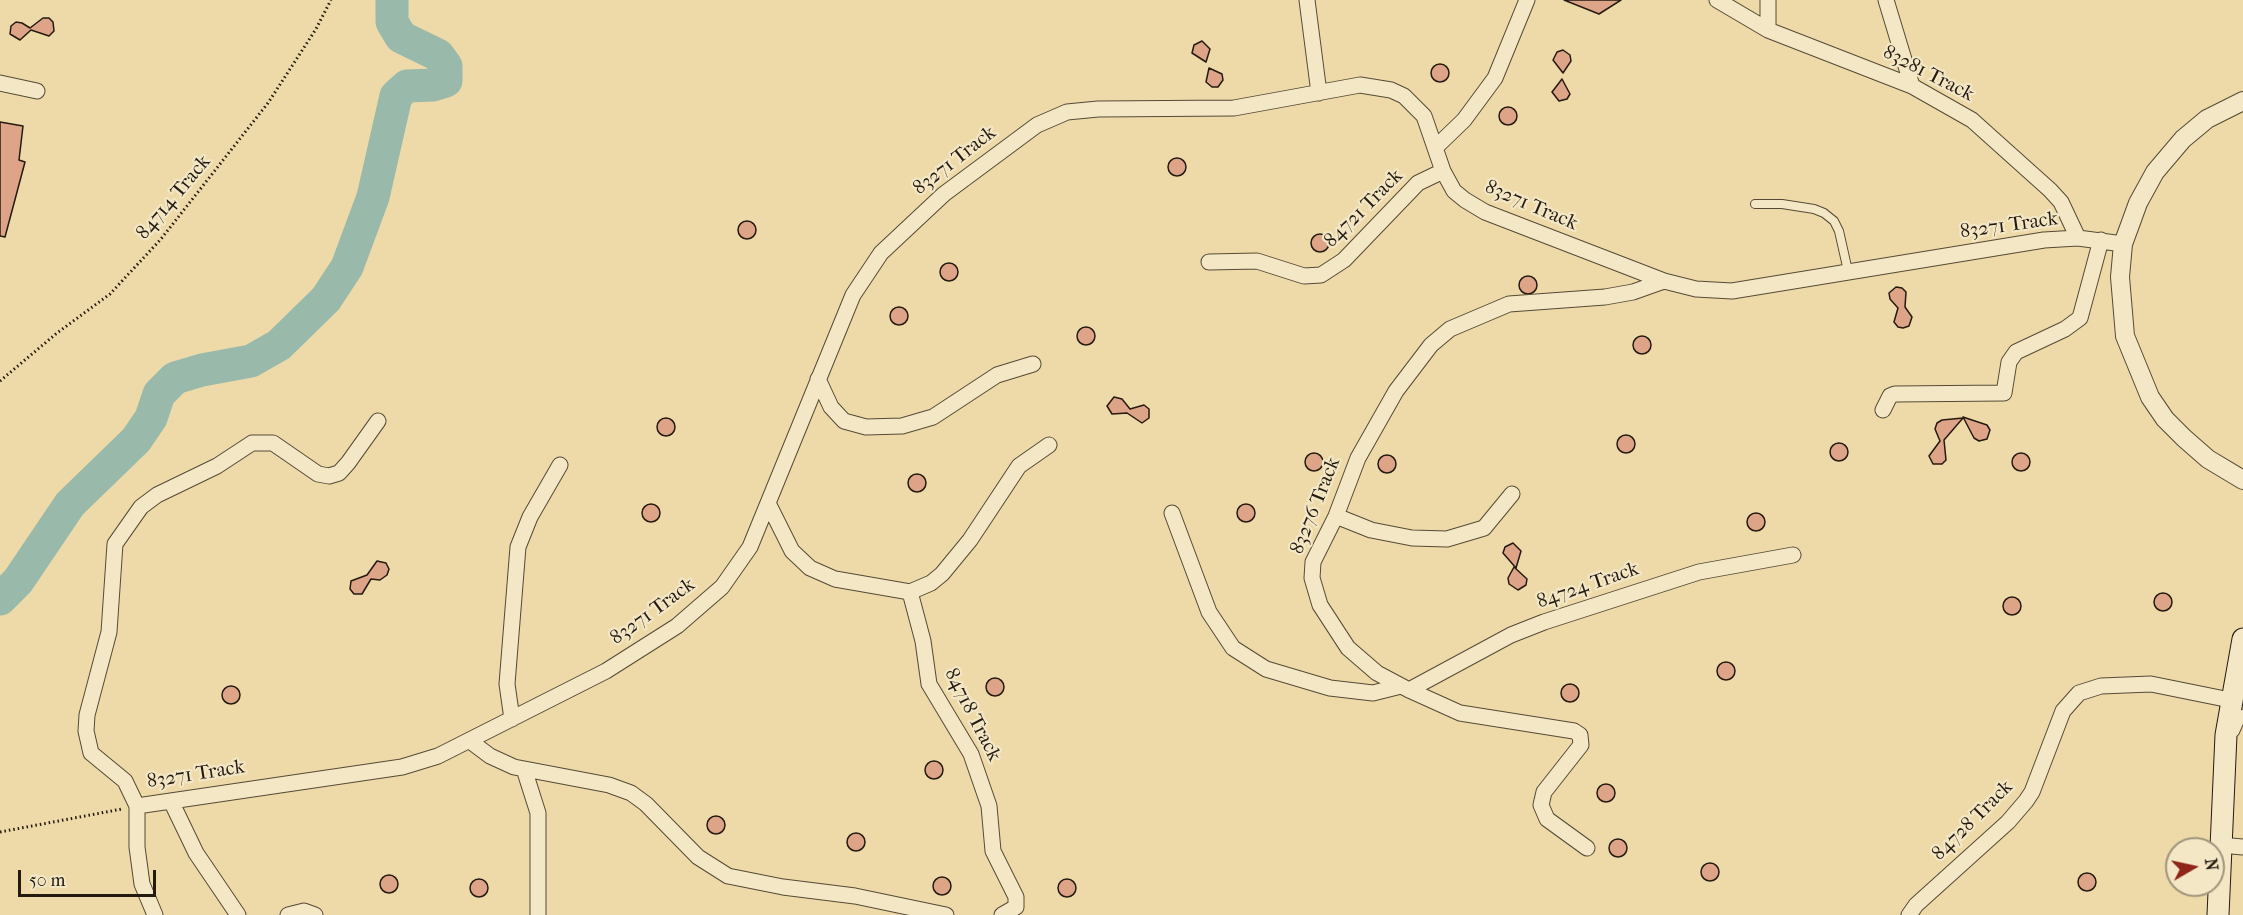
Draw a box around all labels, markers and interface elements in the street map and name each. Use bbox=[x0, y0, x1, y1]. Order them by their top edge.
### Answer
street label: 83281 Track bbox=[1878, 41, 1978, 107]
street label: 83271 Track bbox=[909, 121, 1001, 201]
street label: 84714 Track bbox=[132, 151, 216, 245]
street label: 84721 Track bbox=[1320, 165, 1408, 253]
street label: 83271 Track bbox=[1481, 176, 1581, 236]
street label: 83271 Track bbox=[1959, 207, 2059, 245]
street label: 83276 Track bbox=[1286, 454, 1346, 558]
street label: 84724 Track bbox=[1534, 557, 1642, 615]
street label: 83271 Track bbox=[606, 573, 700, 651]
street label: 84718 Track bbox=[938, 664, 1006, 766]
street label: 83271 Track bbox=[145, 755, 247, 795]
street label: 84728 Track bbox=[1928, 776, 2018, 866]
north arrow bbox=[2165, 837, 2225, 897]
text: N bbox=[2201, 857, 2222, 872]
scale bar bbox=[21, 858, 159, 896]
text: 50 m bbox=[29, 870, 65, 891]

